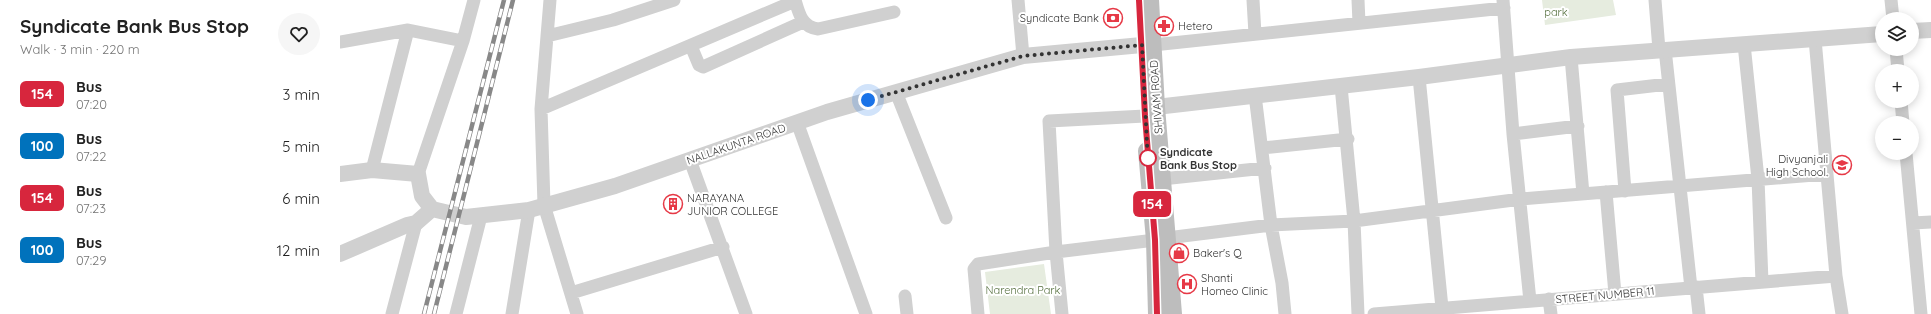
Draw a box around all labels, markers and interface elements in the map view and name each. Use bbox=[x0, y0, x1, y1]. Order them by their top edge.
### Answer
park label: park bbox=[1544, 5, 1568, 19]
bank icon: Syndicate Bank bbox=[1102, 7, 1124, 29]
place label: Syndicate Bank bbox=[1020, 11, 1099, 25]
map controls bbox=[1875, 12, 1919, 160]
button: layers bbox=[1875, 12, 1919, 56]
button: heart bbox=[278, 13, 320, 55]
text: Syndicate Bank Bus Stop bbox=[20, 14, 249, 38]
pharmacy icon: Hetero bbox=[1153, 15, 1175, 37]
place label: Hetero bbox=[1178, 19, 1213, 33]
text: Walk · 3 min · 220 m bbox=[20, 41, 140, 57]
street label: SHIVAM ROAD bbox=[1146, 60, 1166, 134]
button: + bbox=[1875, 64, 1919, 108]
text: Bus bbox=[76, 77, 102, 96]
text: 154 bbox=[31, 85, 53, 103]
text: 3 min bbox=[282, 85, 320, 104]
your location bbox=[858, 90, 878, 110]
text: 07:20 bbox=[76, 96, 107, 112]
button: − bbox=[1875, 116, 1919, 160]
street label: NALLAKUNTA ROAD bbox=[685, 120, 787, 168]
text: Bus bbox=[76, 129, 102, 148]
text: 100 bbox=[31, 137, 53, 155]
text: 5 min bbox=[282, 137, 320, 156]
place label: Syndicate Bank Bus Stop bbox=[1160, 145, 1237, 172]
text: 07:22 bbox=[76, 148, 107, 164]
marker: Syndicate Bank Bus Stop bbox=[1139, 149, 1157, 167]
place label: Divyanjali High School. bbox=[1766, 152, 1828, 179]
school or university icon: Divyanjali High School. bbox=[1831, 154, 1853, 176]
text: Bus bbox=[76, 181, 102, 200]
text: 154 bbox=[31, 189, 53, 207]
text: 6 min bbox=[282, 189, 320, 208]
place label: NARAYANA JUNIOR COLLEGE bbox=[687, 191, 778, 218]
line badge: 154 bbox=[1129, 191, 1175, 217]
building icon: NARAYANA JUNIOR COLLEGE bbox=[662, 193, 684, 215]
text: 154 bbox=[1141, 195, 1163, 213]
text: 07:23 bbox=[76, 200, 106, 216]
text: Bus bbox=[76, 233, 102, 252]
text: 100 bbox=[31, 241, 53, 259]
text: 12 min bbox=[276, 241, 320, 260]
shop icon: Baker's Q bbox=[1168, 242, 1190, 264]
place label: Baker's Q bbox=[1193, 246, 1242, 260]
text: 07:29 bbox=[76, 252, 107, 268]
place label: Shanti Homeo Clinic bbox=[1201, 271, 1268, 298]
hospital icon: Shanti Homeo Clinic bbox=[1176, 273, 1198, 295]
park label: Narendra Park bbox=[986, 283, 1061, 297]
street label: STREET NUMBER 11 bbox=[1555, 284, 1655, 306]

